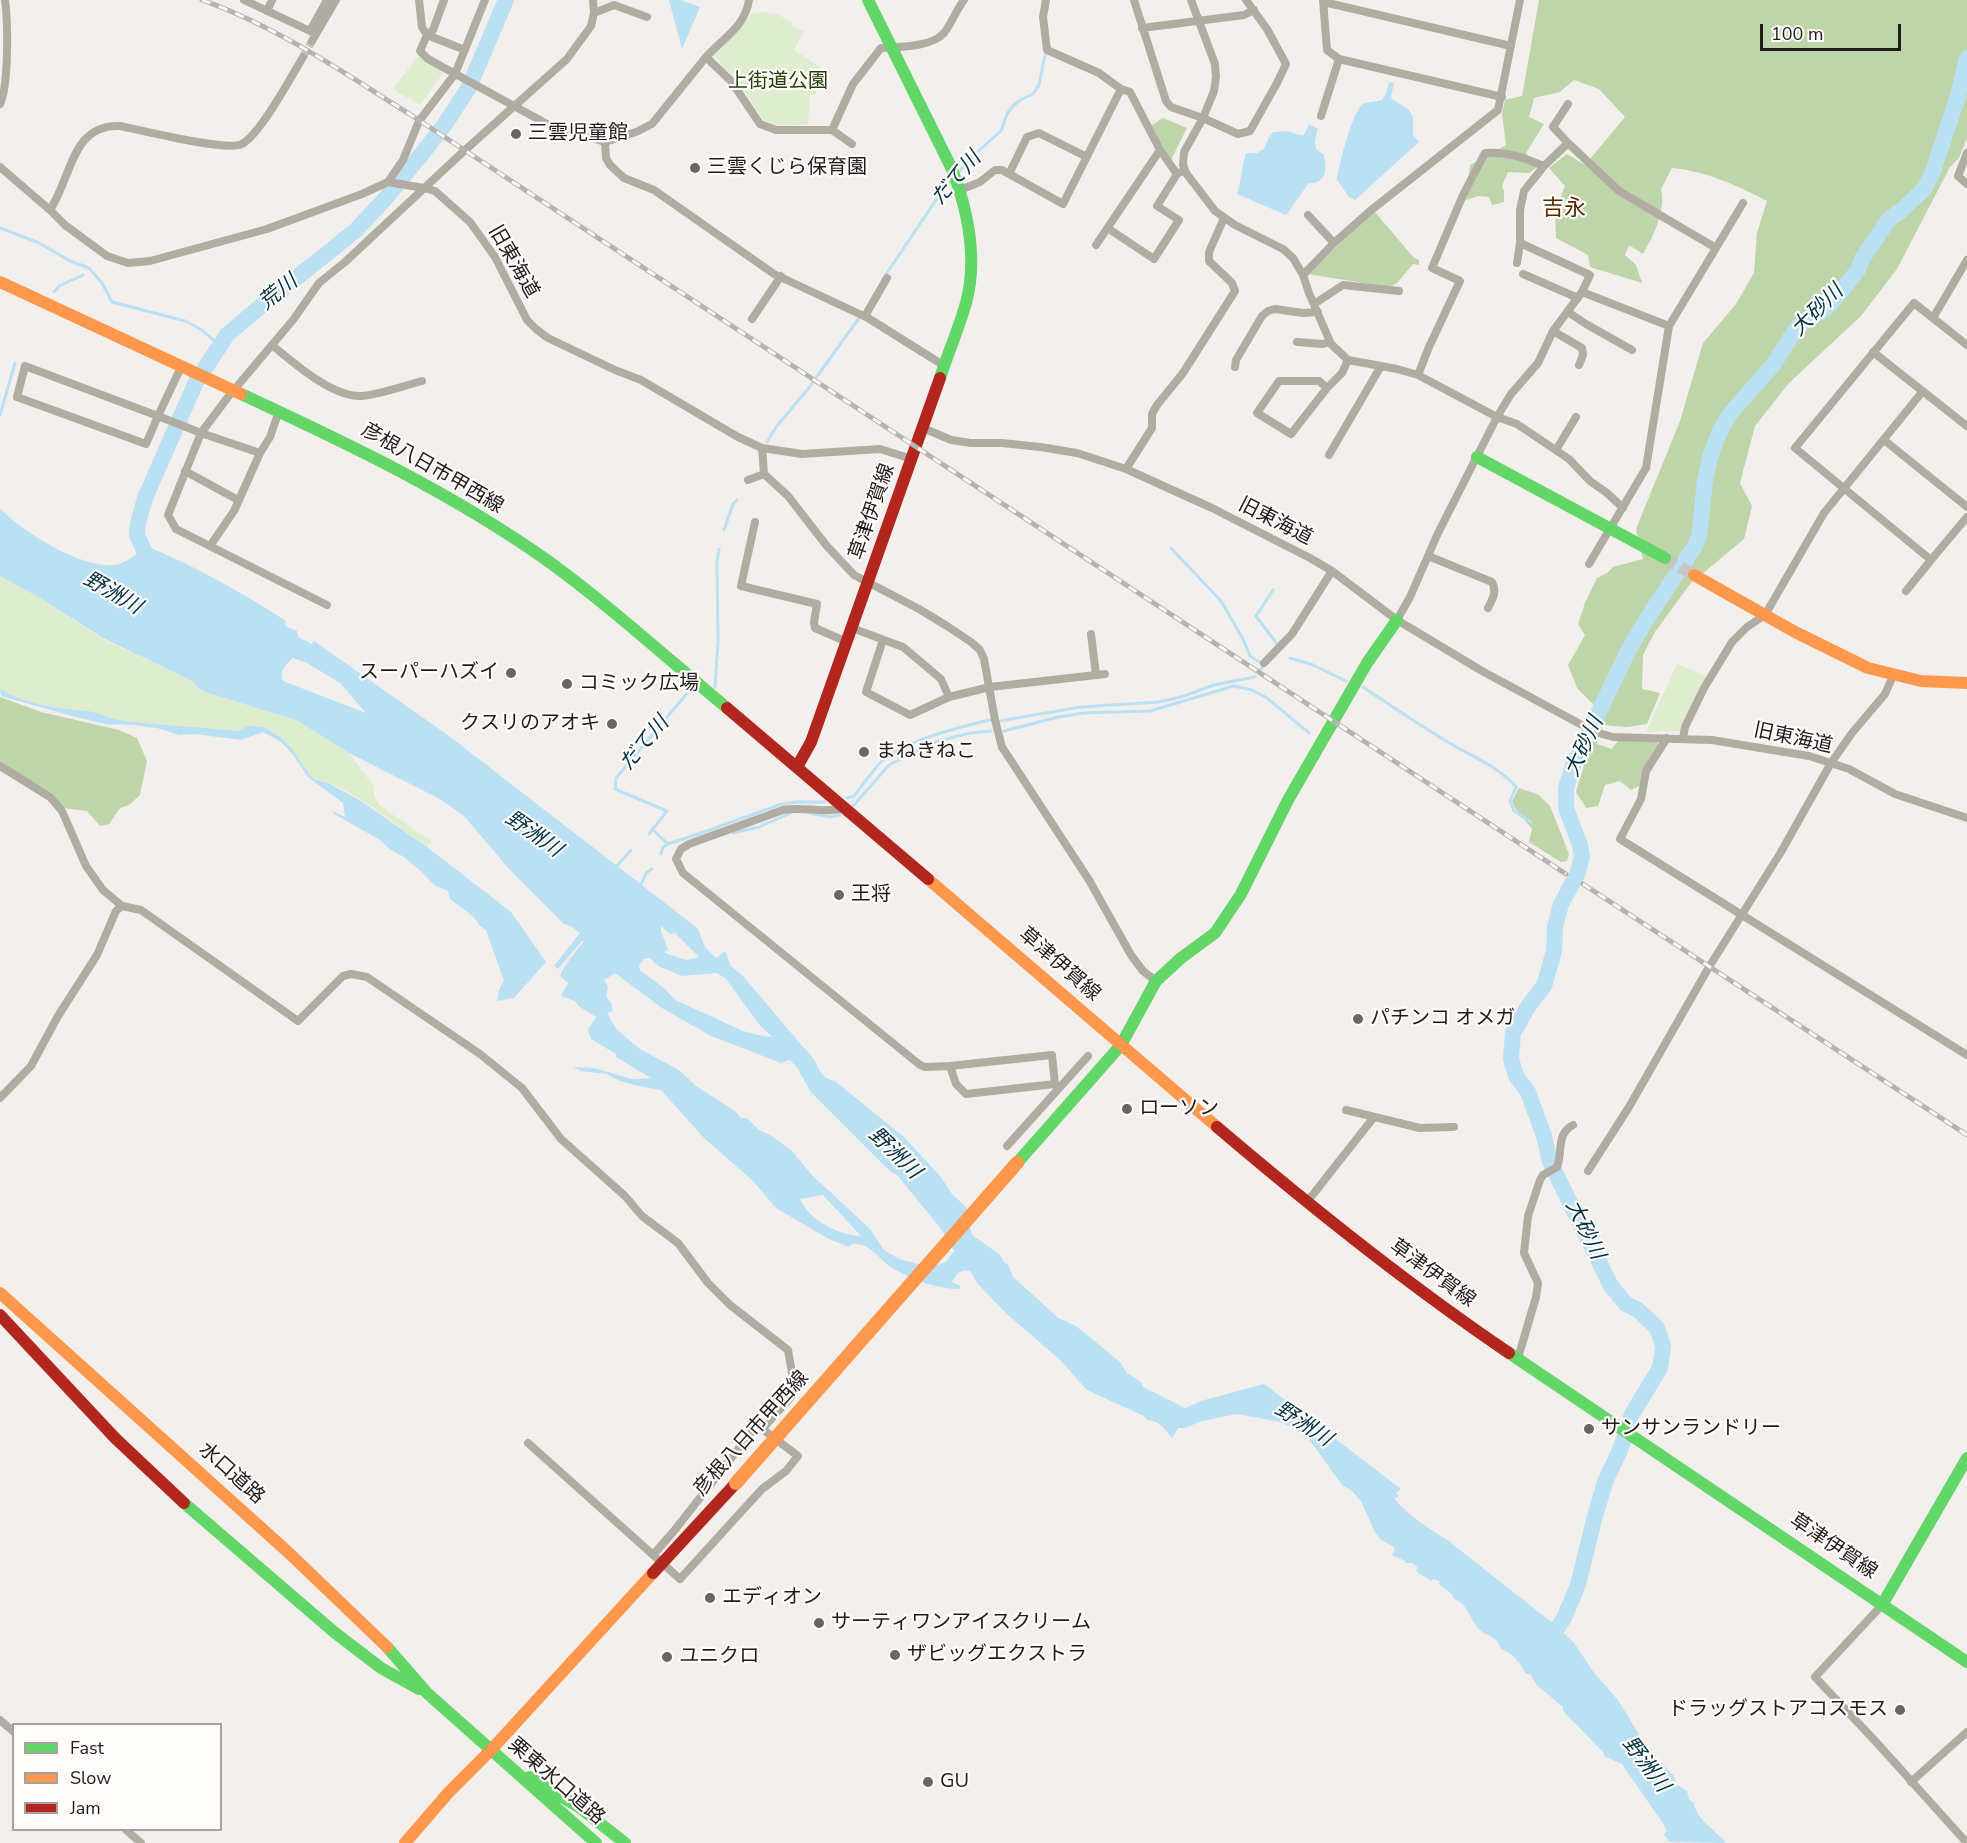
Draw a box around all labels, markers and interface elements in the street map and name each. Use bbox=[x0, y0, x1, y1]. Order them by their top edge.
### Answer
scale bar bbox=[1763, 12, 1904, 50]
text: 100 m bbox=[1771, 22, 1823, 46]
park label: 上街道公園 bbox=[728, 70, 828, 94]
place label: 三雲児童館 bbox=[528, 122, 628, 146]
marker: 三雲児童館 bbox=[509, 127, 523, 141]
water label: だて川 bbox=[927, 147, 987, 211]
place label: 三雲くじら保育園 bbox=[707, 156, 867, 180]
marker: 三雲くじら保育園 bbox=[688, 161, 702, 175]
district label: 吉永 bbox=[1542, 197, 1586, 223]
street label: 旧東海道 bbox=[483, 221, 543, 303]
water label: 荒川 bbox=[255, 270, 303, 316]
water label: 大砂川 bbox=[1787, 280, 1849, 342]
street label: 彦根八日市甲西線 bbox=[357, 419, 507, 519]
street label: 草津伊賀線 bbox=[845, 461, 901, 563]
street label: 旧東海道 bbox=[1234, 493, 1316, 551]
water label: 野洲川 bbox=[78, 567, 146, 621]
place label: スーパーハズイ bbox=[359, 661, 499, 685]
marker: スーパーハズイ bbox=[504, 666, 518, 680]
place label: コミック広場 bbox=[579, 672, 699, 696]
marker: コミック広場 bbox=[560, 677, 574, 691]
place label: クスリのアオキ bbox=[460, 712, 600, 736]
water label: だて川 bbox=[615, 712, 675, 776]
water label: 大砂川 bbox=[1560, 713, 1610, 781]
marker: クスリのアオキ bbox=[605, 717, 619, 731]
street label: 旧東海道 bbox=[1751, 719, 1835, 759]
place label: まねきねこ bbox=[876, 740, 976, 764]
marker: まねきねこ bbox=[857, 745, 871, 759]
water label: 野洲川 bbox=[500, 807, 566, 863]
place label: 王将 bbox=[851, 883, 891, 907]
marker: 王将 bbox=[832, 888, 846, 902]
street label: 草津伊賀線 bbox=[1013, 923, 1105, 1007]
place label: パチンコ オメガ bbox=[1370, 1007, 1515, 1031]
marker: パチンコ オメガ bbox=[1351, 1012, 1365, 1026]
place label: ローソン bbox=[1139, 1097, 1219, 1121]
marker: ローソン bbox=[1120, 1102, 1134, 1116]
water label: 野洲川 bbox=[863, 1123, 925, 1185]
water label: 大砂川 bbox=[1559, 1196, 1609, 1264]
street label: 草津伊賀線 bbox=[1384, 1235, 1480, 1313]
street label: 彦根八日市甲西線 bbox=[690, 1367, 814, 1501]
water label: 野洲川 bbox=[1270, 1397, 1336, 1453]
place label: サンサンランドリー bbox=[1601, 1417, 1781, 1441]
marker: サンサンランドリー bbox=[1582, 1422, 1596, 1436]
street label: 水口道路 bbox=[193, 1438, 269, 1510]
street label: 草津伊賀線 bbox=[1785, 1509, 1881, 1585]
place label: エディオン bbox=[722, 1586, 822, 1610]
marker: エディオン bbox=[703, 1591, 717, 1605]
place label: サーティワンアイスクリーム bbox=[831, 1611, 1091, 1635]
marker: サーティワンアイスクリーム bbox=[812, 1616, 826, 1630]
place label: ザビッグエクストラ bbox=[907, 1643, 1087, 1667]
place label: ユニクロ bbox=[679, 1645, 759, 1669]
marker: ザビッグエクストラ bbox=[888, 1648, 902, 1662]
marker: ユニクロ bbox=[660, 1650, 674, 1664]
place label: ドラッグストアコスモス bbox=[1668, 1698, 1888, 1722]
marker: ドラッグストアコスモス bbox=[1893, 1703, 1907, 1717]
legend bbox=[12, 1723, 222, 1831]
water label: 野洲川 bbox=[1616, 1732, 1674, 1798]
street label: 栗東水口道路 bbox=[503, 1734, 609, 1830]
text: Fast bbox=[70, 1736, 104, 1760]
text: Slow bbox=[70, 1766, 111, 1790]
place label: GU bbox=[940, 1770, 969, 1794]
marker: GU bbox=[921, 1775, 935, 1789]
text: Jam bbox=[70, 1796, 101, 1820]

